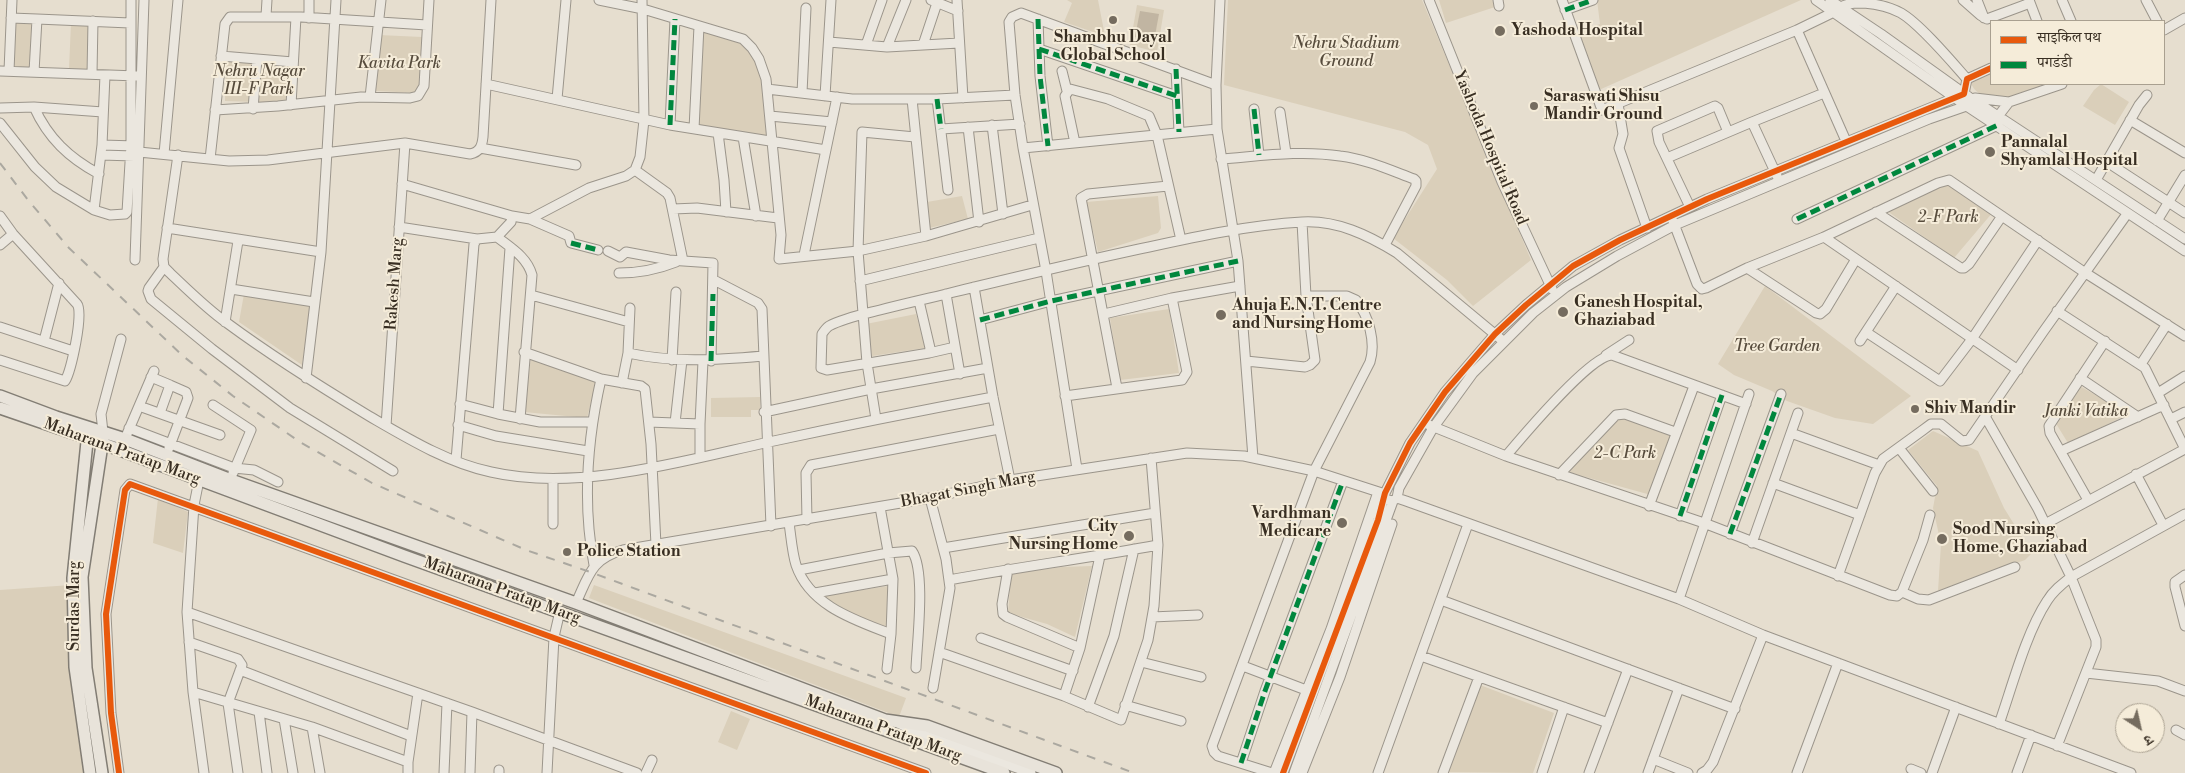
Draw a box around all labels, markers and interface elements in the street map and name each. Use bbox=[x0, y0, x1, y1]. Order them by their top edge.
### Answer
marker: Shambhu Dayal Global School bbox=[1107, 14, 1119, 26]
legend bbox=[1990, 20, 2165, 85]
place label: Yashoda Hospital bbox=[1511, 21, 1643, 41]
marker: Yashoda Hospital bbox=[1493, 24, 1507, 38]
place label: Shambhu Dayal Global School bbox=[1054, 28, 1172, 66]
text: साइकिल पथ bbox=[2037, 28, 2101, 47]
park label: Nehru Stadium Ground bbox=[1293, 34, 1399, 72]
text: पगडंडी bbox=[2037, 53, 2072, 72]
park label: Kavita Park bbox=[357, 54, 441, 74]
park label: Nehru Nagar III-F Park bbox=[213, 62, 305, 100]
street label: Yashoda Hospital Road bbox=[1449, 68, 1531, 228]
place label: Saraswati Shisu Mandir Ground bbox=[1544, 87, 1663, 125]
marker: Saraswati Shisu Mandir Ground bbox=[1528, 100, 1540, 112]
place label: Pannalal Shyamlal Hospital bbox=[2001, 133, 2138, 171]
marker: Pannalal Shyamlal Hospital bbox=[1983, 145, 1997, 159]
park label: 2-F Park bbox=[1917, 208, 1979, 228]
street label: Rakesh Marg bbox=[382, 237, 408, 331]
place label: Ganesh Hospital, Ghaziabad bbox=[1574, 293, 1703, 331]
place label: Ahuja E.N.T. Centre and Nursing Home bbox=[1232, 296, 1381, 334]
marker: Ganesh Hospital, Ghaziabad bbox=[1556, 305, 1570, 319]
marker: Ahuja E.N.T. Centre and Nursing Home bbox=[1214, 308, 1228, 322]
park label: Tree Garden bbox=[1734, 337, 1820, 357]
place label: Shiv Mandir bbox=[1925, 399, 2016, 419]
park label: Janki Vatika bbox=[2044, 402, 2128, 422]
marker: Shiv Mandir bbox=[1909, 403, 1921, 415]
street label: Maharana Pratap Marg bbox=[41, 415, 203, 489]
park label: 2-C Park bbox=[1594, 444, 1656, 464]
street label: Bhagat Singh Marg bbox=[899, 468, 1037, 512]
place label: Vardhman Medicare bbox=[1252, 504, 1331, 542]
marker: Vardhman Medicare bbox=[1335, 516, 1349, 530]
place label: City Nursing Home bbox=[1009, 517, 1118, 555]
place label: Sood Nursing Home, Ghaziabad bbox=[1953, 520, 2088, 558]
marker: City Nursing Home bbox=[1122, 529, 1136, 543]
marker: Sood Nursing Home, Ghaziabad bbox=[1935, 532, 1949, 546]
place label: Police Station bbox=[577, 542, 681, 562]
marker: Police Station bbox=[561, 546, 573, 558]
street label: Maharana Pratap Marg bbox=[421, 554, 583, 628]
street label: Surdas Marg bbox=[65, 561, 85, 651]
street label: Maharana Pratap Marg bbox=[802, 692, 964, 766]
north arrow bbox=[2115, 703, 2165, 753]
text: उ bbox=[2140, 730, 2156, 749]

